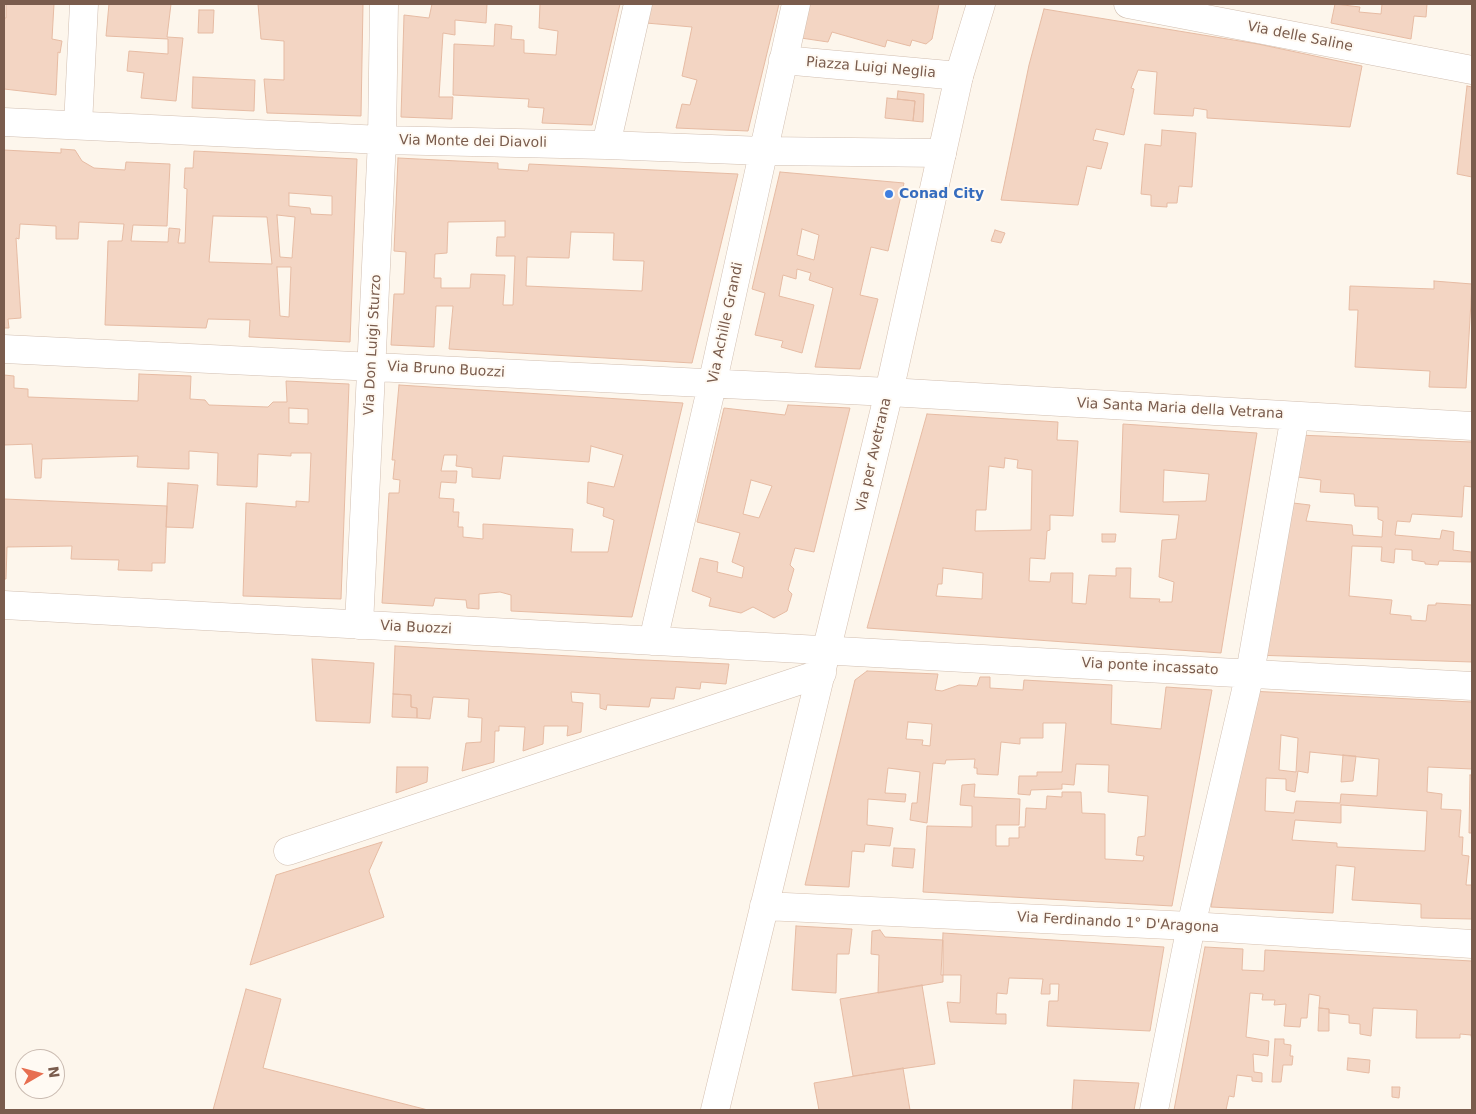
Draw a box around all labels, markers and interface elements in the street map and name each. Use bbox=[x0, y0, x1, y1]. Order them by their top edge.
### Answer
street label: Via delle Saline bbox=[1246, 19, 1354, 55]
street label: Piazza Luigi Neglia bbox=[805, 54, 937, 82]
street label: Via Monte dei Diavoli bbox=[399, 132, 547, 152]
place label: Conad City bbox=[899, 186, 984, 202]
marker: Conad City bbox=[883, 188, 895, 200]
street label: Via Achille Grandi bbox=[705, 261, 747, 385]
street label: Via Don Luigi Sturzo bbox=[361, 274, 385, 416]
street label: Via Bruno Buozzi bbox=[387, 359, 505, 381]
street label: Via Santa Maria della Vetrana bbox=[1076, 395, 1284, 423]
street label: Via per Avetrana bbox=[853, 396, 895, 514]
street label: Via Buozzi bbox=[380, 618, 452, 638]
street label: Via ponte incassato bbox=[1081, 655, 1219, 679]
street label: Via Ferdinando 1° D'Aragona bbox=[1016, 909, 1220, 937]
north arrow bbox=[15, 1049, 65, 1099]
text: N bbox=[45, 1065, 63, 1079]

